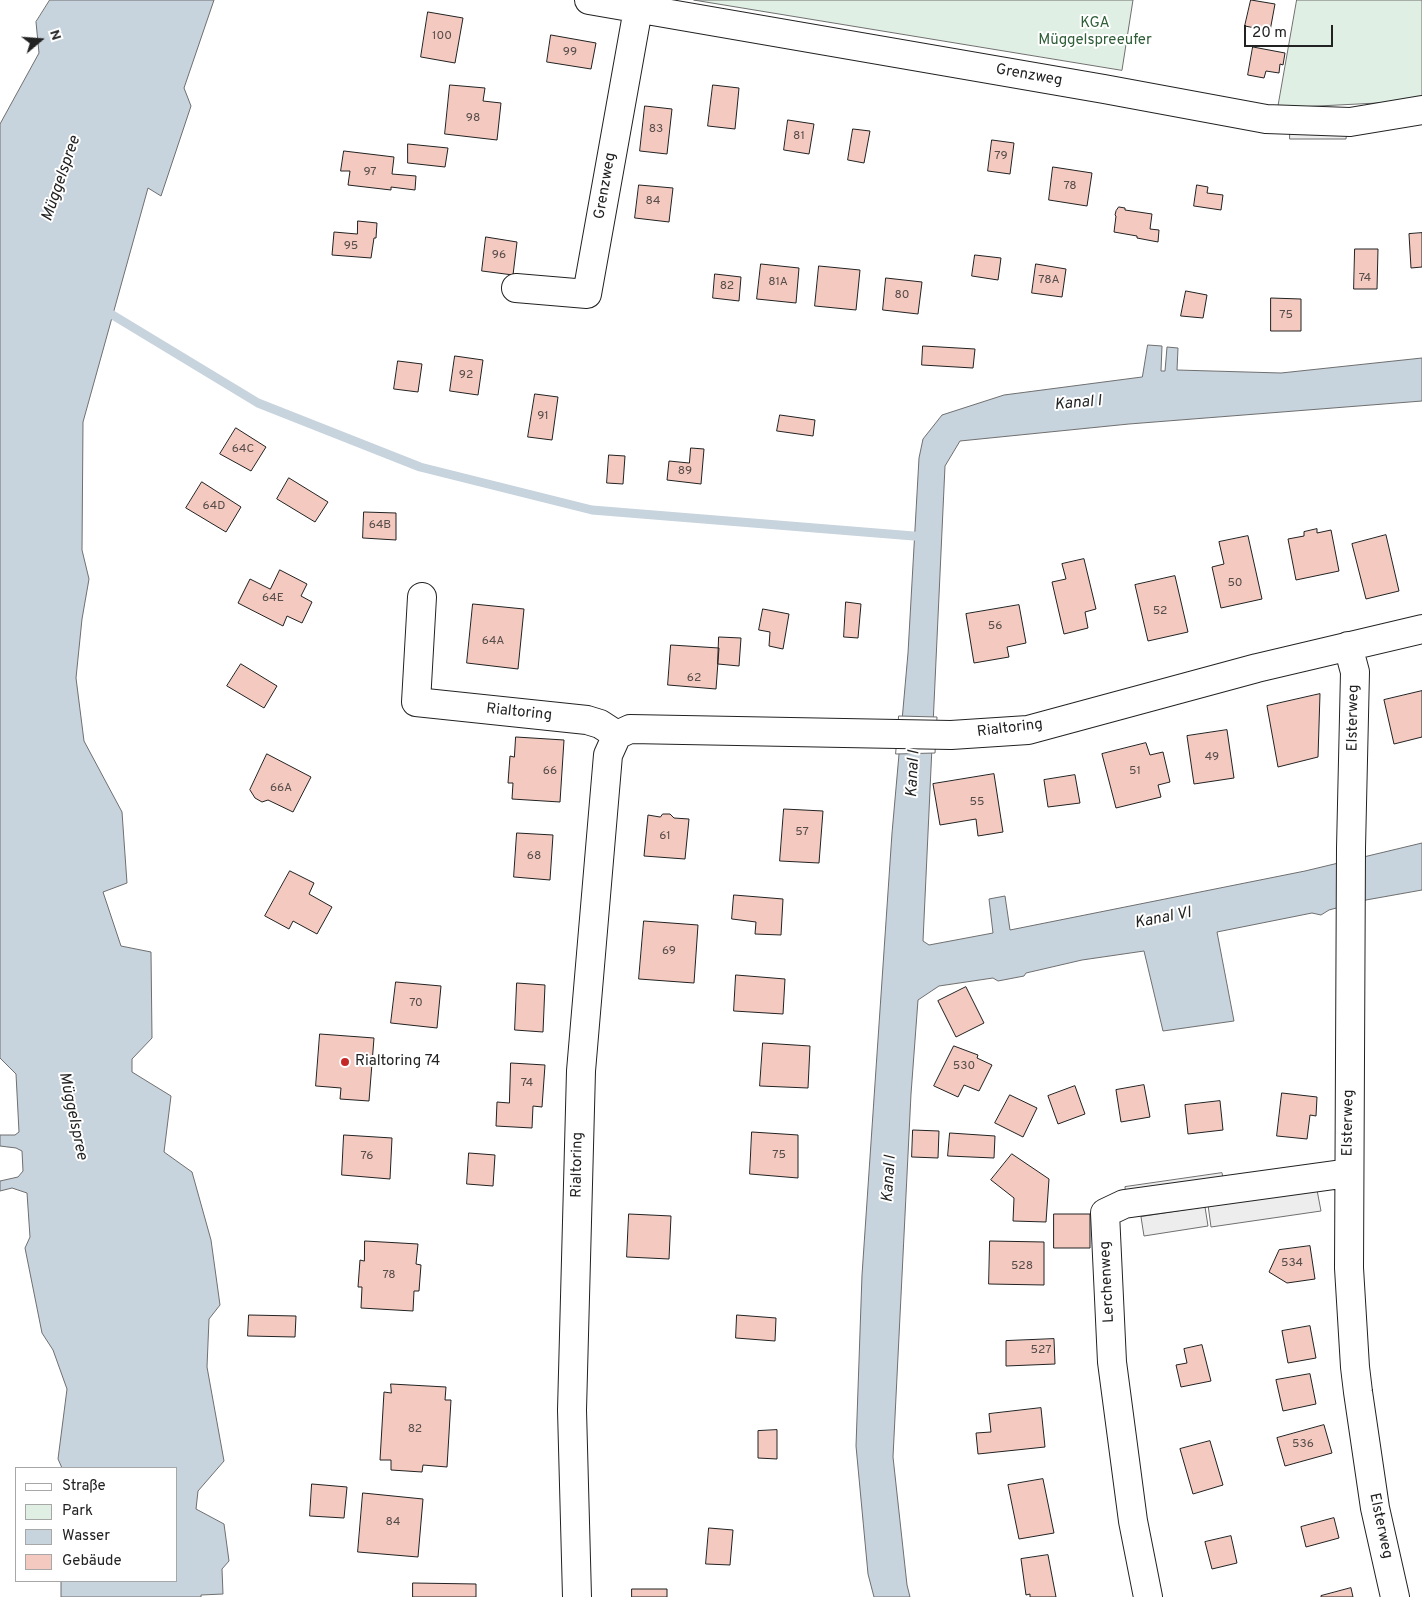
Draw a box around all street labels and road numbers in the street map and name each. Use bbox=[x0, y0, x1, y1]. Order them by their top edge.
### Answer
street label: Grenzweg bbox=[994, 61, 1064, 91]
street label: Grenzweg bbox=[591, 151, 621, 221]
street label: Elsterweg bbox=[1344, 684, 1364, 752]
street label: Rialtoring bbox=[485, 701, 553, 725]
street label: Rialtoring bbox=[976, 716, 1044, 742]
street label: Elsterweg bbox=[1339, 1089, 1359, 1157]
street label: Rialtoring bbox=[568, 1132, 588, 1198]
street label: Lerchenweg bbox=[1097, 1241, 1119, 1323]
street label: Elsterweg bbox=[1364, 1491, 1396, 1561]

